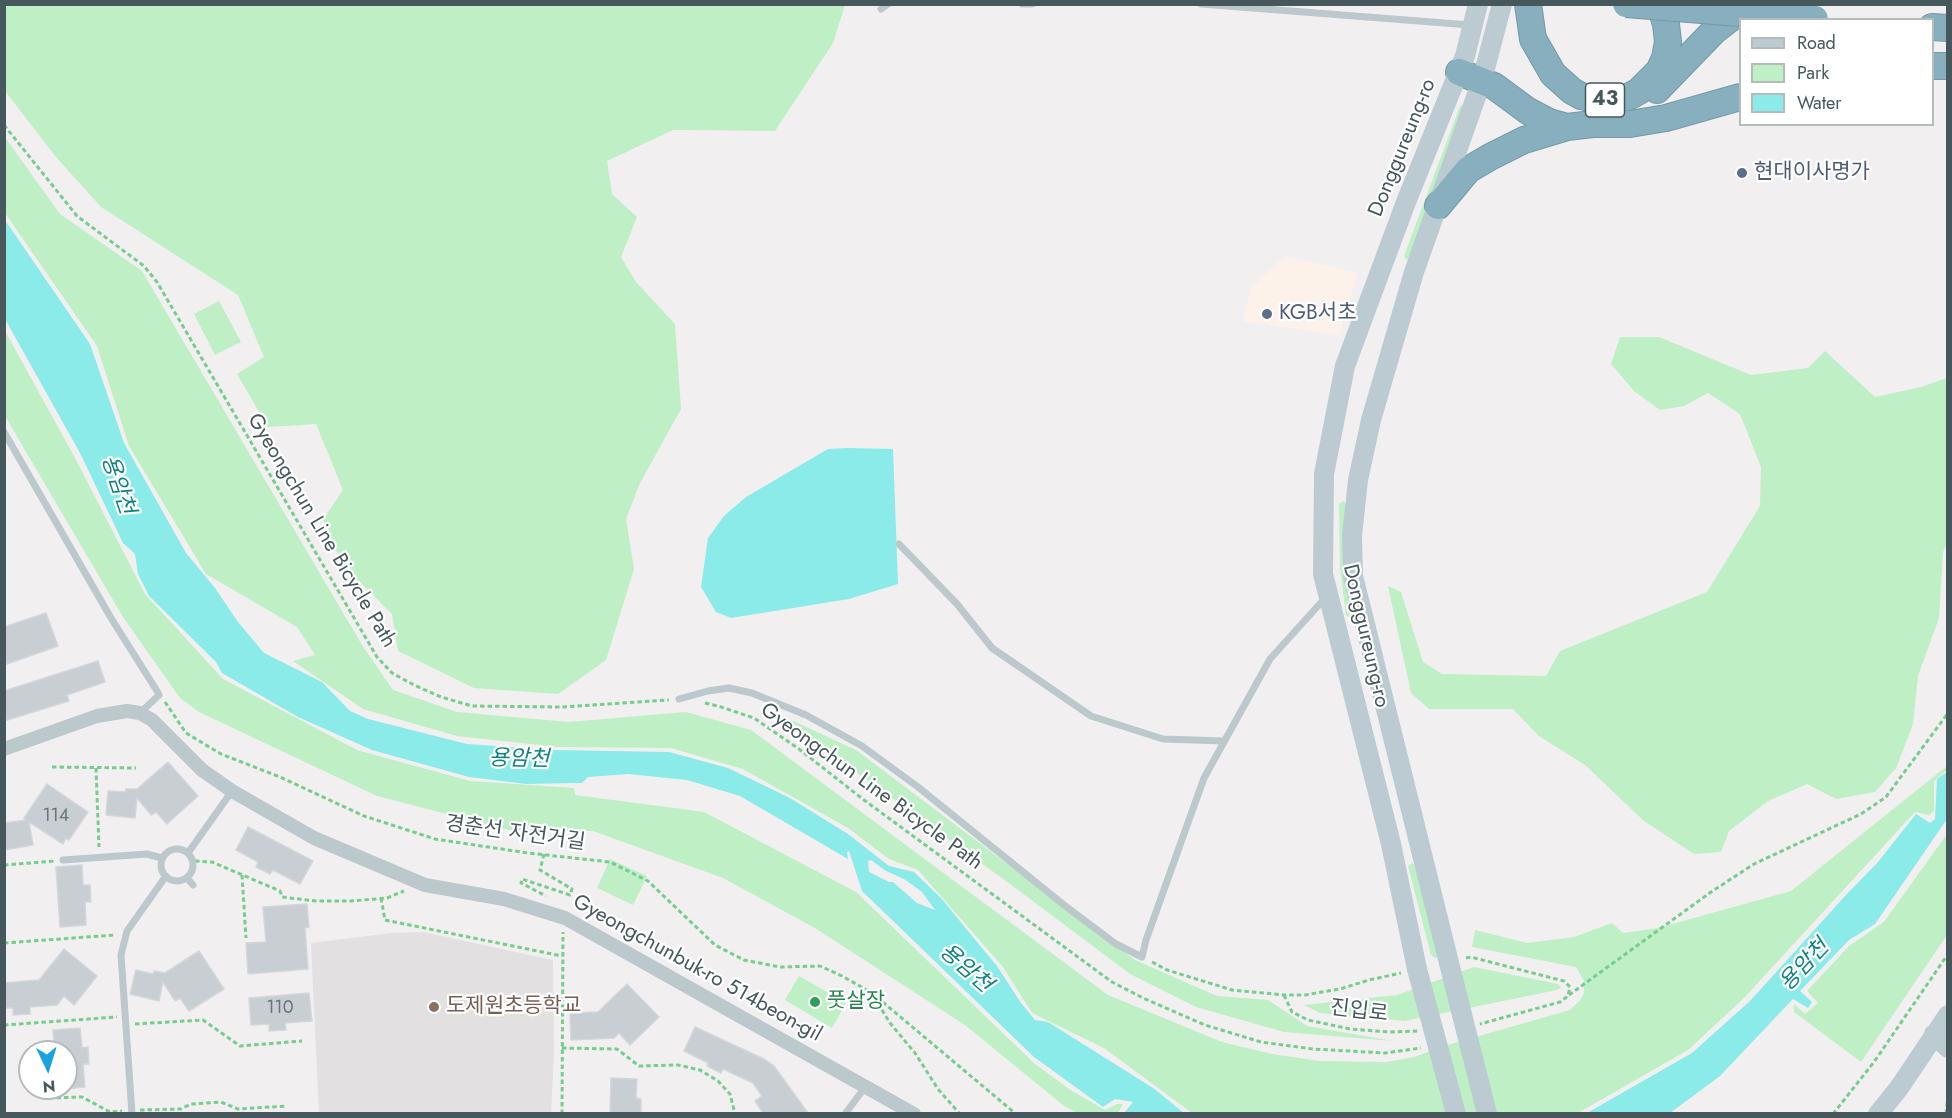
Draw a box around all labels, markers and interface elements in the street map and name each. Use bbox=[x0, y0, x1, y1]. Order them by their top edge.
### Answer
legend bbox=[1739, 18, 1934, 126]
text: Road bbox=[1797, 30, 1836, 56]
text: Park bbox=[1797, 60, 1829, 86]
street label: Donggureung-ro bbox=[1364, 75, 1442, 221]
road number: 43 bbox=[1586, 83, 1624, 117]
text: Water bbox=[1797, 90, 1841, 116]
place label: 현대이사명가 bbox=[1754, 160, 1870, 186]
marker: 현대이사명가 bbox=[1735, 166, 1749, 180]
place label: KGB서초 bbox=[1279, 301, 1356, 327]
marker: KGB서초 bbox=[1260, 307, 1274, 321]
street label: Gyeongchun Line Bicycle Path bbox=[241, 409, 401, 653]
water label: 용암천 bbox=[95, 452, 139, 518]
street label: Donggureung-ro bbox=[1336, 562, 1394, 710]
street label: Gyeongchun Line Bicycle Path bbox=[755, 698, 987, 876]
water label: 용암천 bbox=[488, 746, 550, 774]
house number: 114 bbox=[43, 806, 69, 828]
street label: 경춘선 자전거길 bbox=[443, 812, 587, 856]
street label: Gyeongchunbuk-ro 514beon-gil bbox=[568, 890, 826, 1048]
water label: 용암천 bbox=[1775, 935, 1835, 997]
water label: 용암천 bbox=[933, 939, 997, 999]
place label: 풋살장 bbox=[827, 989, 885, 1015]
place label: 도제원초등학교 bbox=[446, 994, 581, 1020]
marker: 풋살장 bbox=[808, 995, 822, 1009]
street label: 진입로 bbox=[1329, 996, 1389, 1028]
house number: 110 bbox=[267, 998, 293, 1020]
marker: 도제원초등학교 bbox=[427, 1000, 441, 1014]
north arrow bbox=[18, 1040, 78, 1100]
text: N bbox=[42, 1075, 56, 1098]

